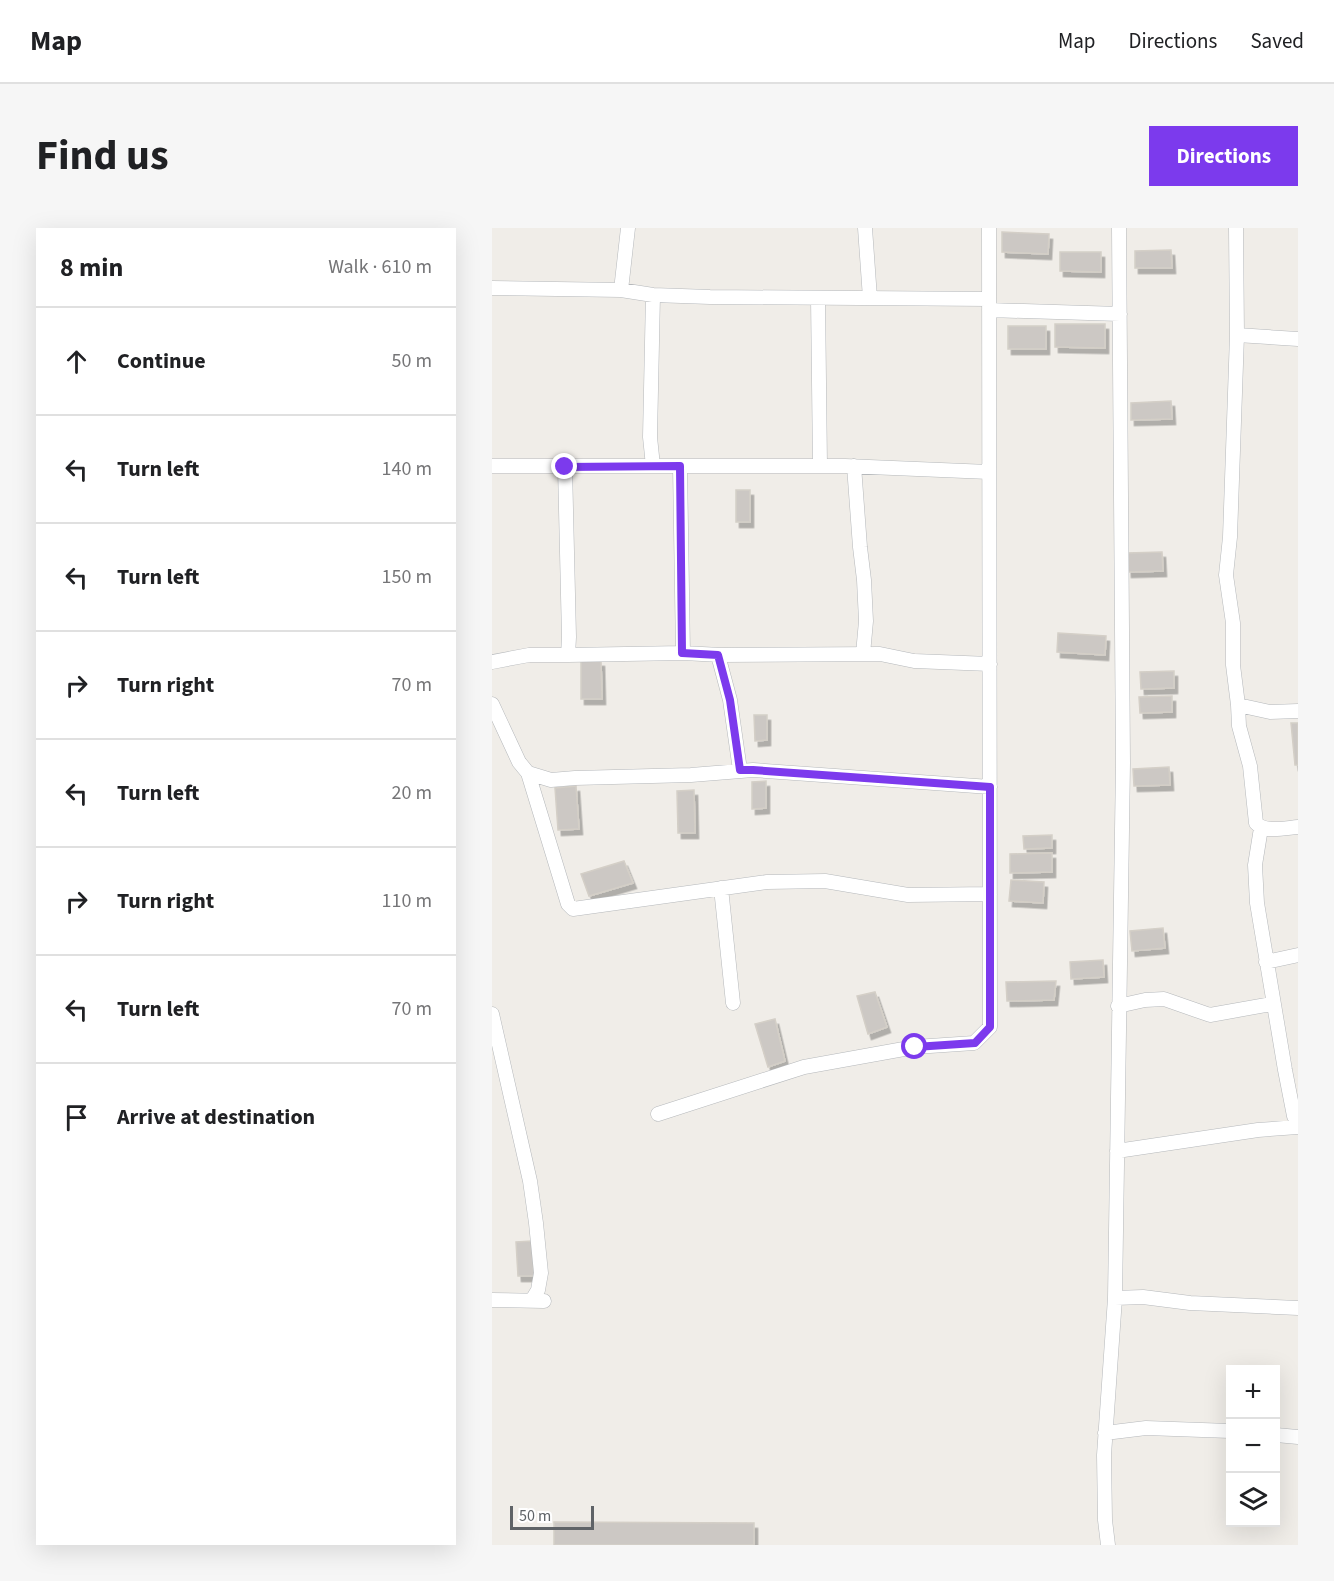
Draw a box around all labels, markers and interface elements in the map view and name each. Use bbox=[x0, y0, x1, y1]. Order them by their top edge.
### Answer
text: Map bbox=[30, 21, 82, 61]
text: Map bbox=[1058, 26, 1096, 56]
text: Directions bbox=[1129, 26, 1217, 56]
text: Saved bbox=[1250, 26, 1304, 56]
text: Find us bbox=[36, 126, 169, 186]
button: Directions bbox=[1149, 126, 1298, 186]
text: 8 min bbox=[60, 249, 123, 286]
text: Walk · 610 m bbox=[328, 253, 432, 281]
icon: ahead bbox=[60, 345, 93, 378]
text: Continue bbox=[117, 345, 206, 377]
text: 50 m bbox=[392, 347, 432, 375]
icon: left bbox=[60, 453, 93, 486]
text: Turn left bbox=[117, 453, 199, 485]
route end bbox=[551, 453, 577, 479]
text: 140 m bbox=[382, 455, 432, 483]
icon: left bbox=[60, 561, 93, 594]
text: Turn left bbox=[117, 561, 199, 593]
text: 150 m bbox=[382, 563, 432, 591]
icon: right bbox=[60, 669, 93, 702]
text: Turn right bbox=[117, 669, 214, 701]
text: 70 m bbox=[392, 671, 432, 699]
icon: left bbox=[60, 777, 93, 810]
text: Turn left bbox=[117, 777, 199, 809]
text: 20 m bbox=[392, 779, 432, 807]
icon: right bbox=[60, 885, 93, 918]
text: Turn right bbox=[117, 885, 214, 917]
text: 110 m bbox=[382, 887, 432, 915]
icon: left bbox=[60, 993, 93, 1026]
text: Turn left bbox=[117, 993, 199, 1025]
text: 70 m bbox=[392, 995, 432, 1023]
route start bbox=[901, 1033, 927, 1059]
icon: arrive bbox=[60, 1101, 93, 1134]
text: Arrive at destination bbox=[117, 1101, 315, 1133]
map controls bbox=[1226, 1365, 1280, 1527]
button: + bbox=[1226, 1365, 1280, 1419]
button: − bbox=[1226, 1419, 1280, 1473]
button: layers bbox=[1226, 1473, 1280, 1527]
scale bar bbox=[510, 1503, 594, 1530]
text: 50 m bbox=[519, 1505, 551, 1527]

